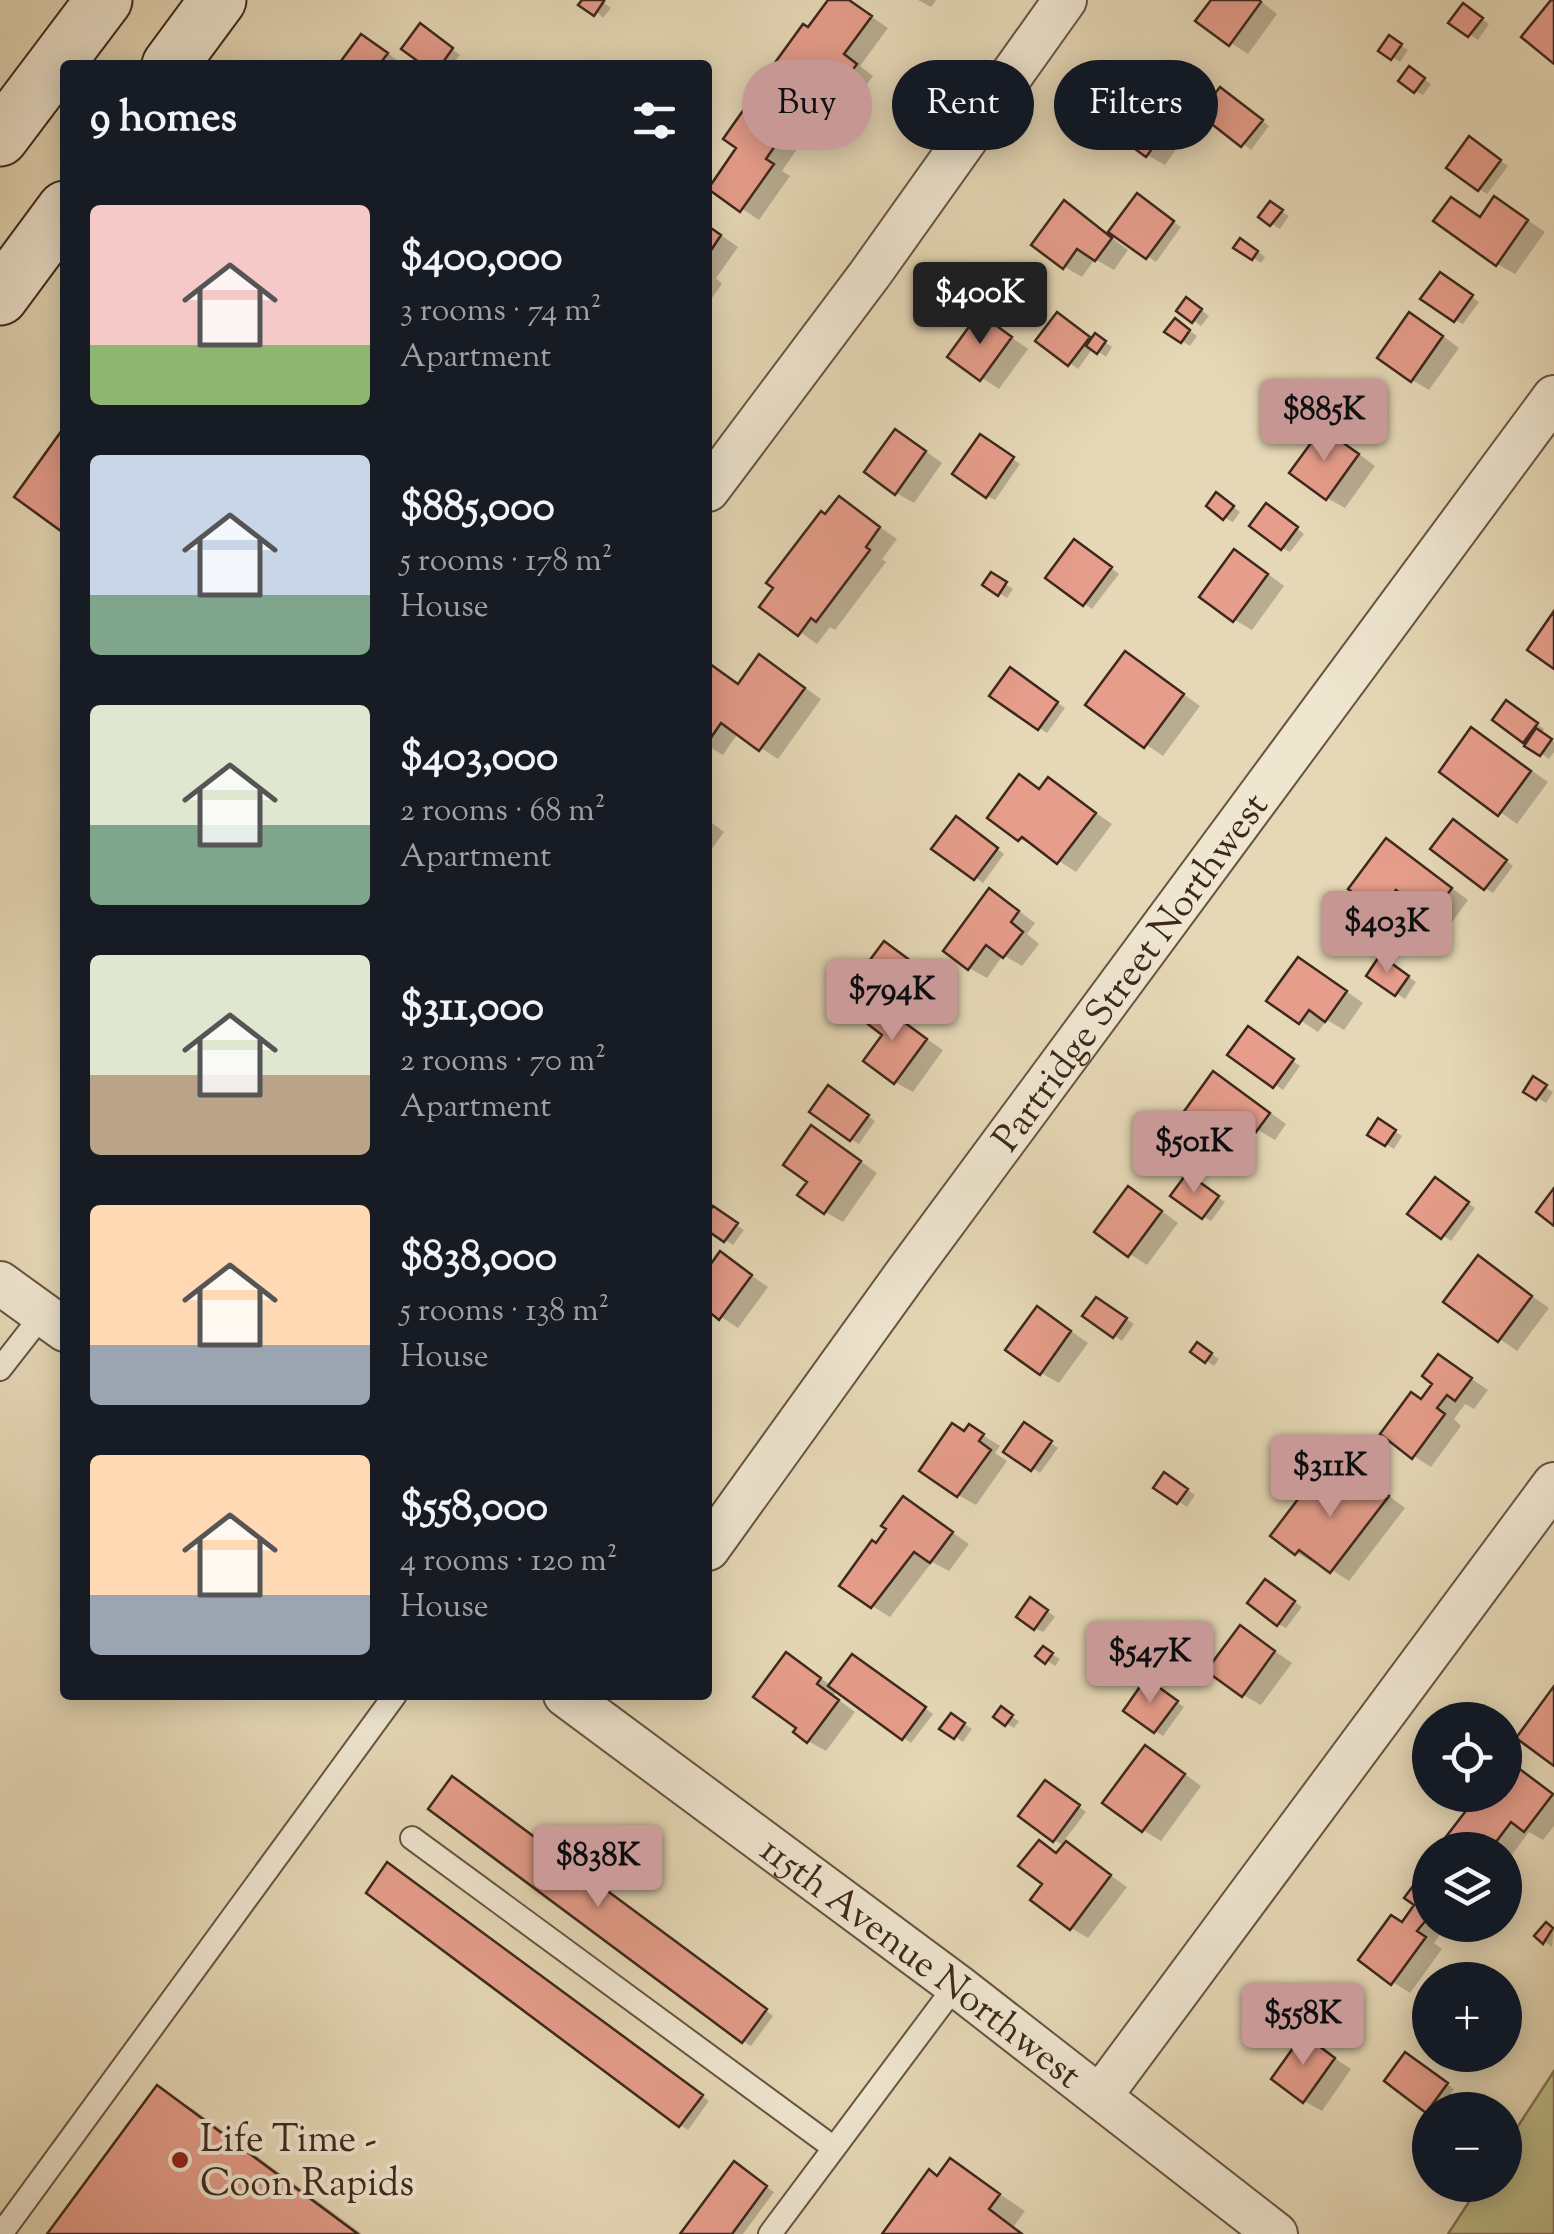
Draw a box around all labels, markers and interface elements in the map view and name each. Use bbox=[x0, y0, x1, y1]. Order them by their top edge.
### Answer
chip: Buy bbox=[742, 60, 872, 150]
chip: Rent bbox=[892, 60, 1034, 150]
chip: Filters bbox=[1054, 60, 1218, 150]
text: 9 homes bbox=[90, 90, 237, 150]
icon: filters bbox=[627, 93, 682, 148]
text: $400,000 bbox=[400, 229, 562, 289]
icon: home bbox=[170, 245, 290, 365]
pin: $400K bbox=[910, 262, 1050, 347]
text: $400K bbox=[935, 271, 1025, 317]
text: 3 rooms · 74 m² bbox=[400, 289, 602, 335]
text: Apartment bbox=[400, 335, 551, 381]
pin: $885K bbox=[1254, 379, 1394, 464]
text: $885K bbox=[1282, 388, 1366, 434]
text: $885,000 bbox=[400, 479, 555, 539]
icon: home bbox=[170, 495, 290, 615]
text: 5 rooms · 178 m² bbox=[400, 539, 612, 585]
text: House bbox=[400, 585, 489, 631]
text: $403,000 bbox=[400, 729, 558, 789]
icon: home bbox=[170, 745, 290, 865]
street label: Partridge Street Northwest bbox=[982, 783, 1283, 1165]
text: 2 rooms · 68 m² bbox=[400, 789, 606, 835]
text: Apartment bbox=[400, 835, 551, 881]
pin: $403K bbox=[1317, 891, 1457, 976]
text: $403K bbox=[1344, 900, 1430, 946]
pin: $794K bbox=[822, 959, 962, 1044]
text: $794K bbox=[848, 968, 936, 1014]
text: $311,000 bbox=[400, 979, 544, 1039]
icon: home bbox=[170, 995, 290, 1115]
text: 2 rooms · 70 m² bbox=[400, 1039, 606, 1085]
text: Apartment bbox=[400, 1085, 551, 1131]
pin: $501K bbox=[1124, 1111, 1264, 1196]
text: $501K bbox=[1155, 1120, 1233, 1166]
text: $838,000 bbox=[400, 1229, 557, 1289]
icon: home bbox=[170, 1245, 290, 1365]
text: 5 rooms · 138 m² bbox=[400, 1289, 609, 1335]
text: House bbox=[400, 1335, 489, 1381]
pin: $311K bbox=[1260, 1435, 1400, 1520]
text: $311K bbox=[1293, 1444, 1367, 1490]
text: $558,000 bbox=[400, 1479, 548, 1539]
icon: home bbox=[170, 1495, 290, 1615]
text: 4 rooms · 120 m² bbox=[400, 1539, 618, 1585]
text: House bbox=[400, 1585, 489, 1631]
pin: $547K bbox=[1080, 1621, 1220, 1706]
text: $547K bbox=[1108, 1630, 1192, 1676]
map controls bbox=[1412, 1702, 1522, 2202]
button: locate bbox=[1412, 1702, 1522, 1812]
pin: $838K bbox=[528, 1825, 668, 1910]
street label: 115th Avenue Northwest bbox=[747, 1825, 1091, 2104]
button: layers bbox=[1412, 1832, 1522, 1942]
text: $838K bbox=[555, 1834, 641, 1880]
button: + bbox=[1412, 1962, 1522, 2072]
pin: $558K bbox=[1233, 1983, 1373, 2068]
text: $558K bbox=[1264, 1992, 1342, 2038]
button: − bbox=[1412, 2092, 1522, 2202]
place label: Life Time - Coon Rapids bbox=[200, 2115, 414, 2213]
marker: Life Time - Coon Rapids bbox=[169, 2149, 191, 2171]

